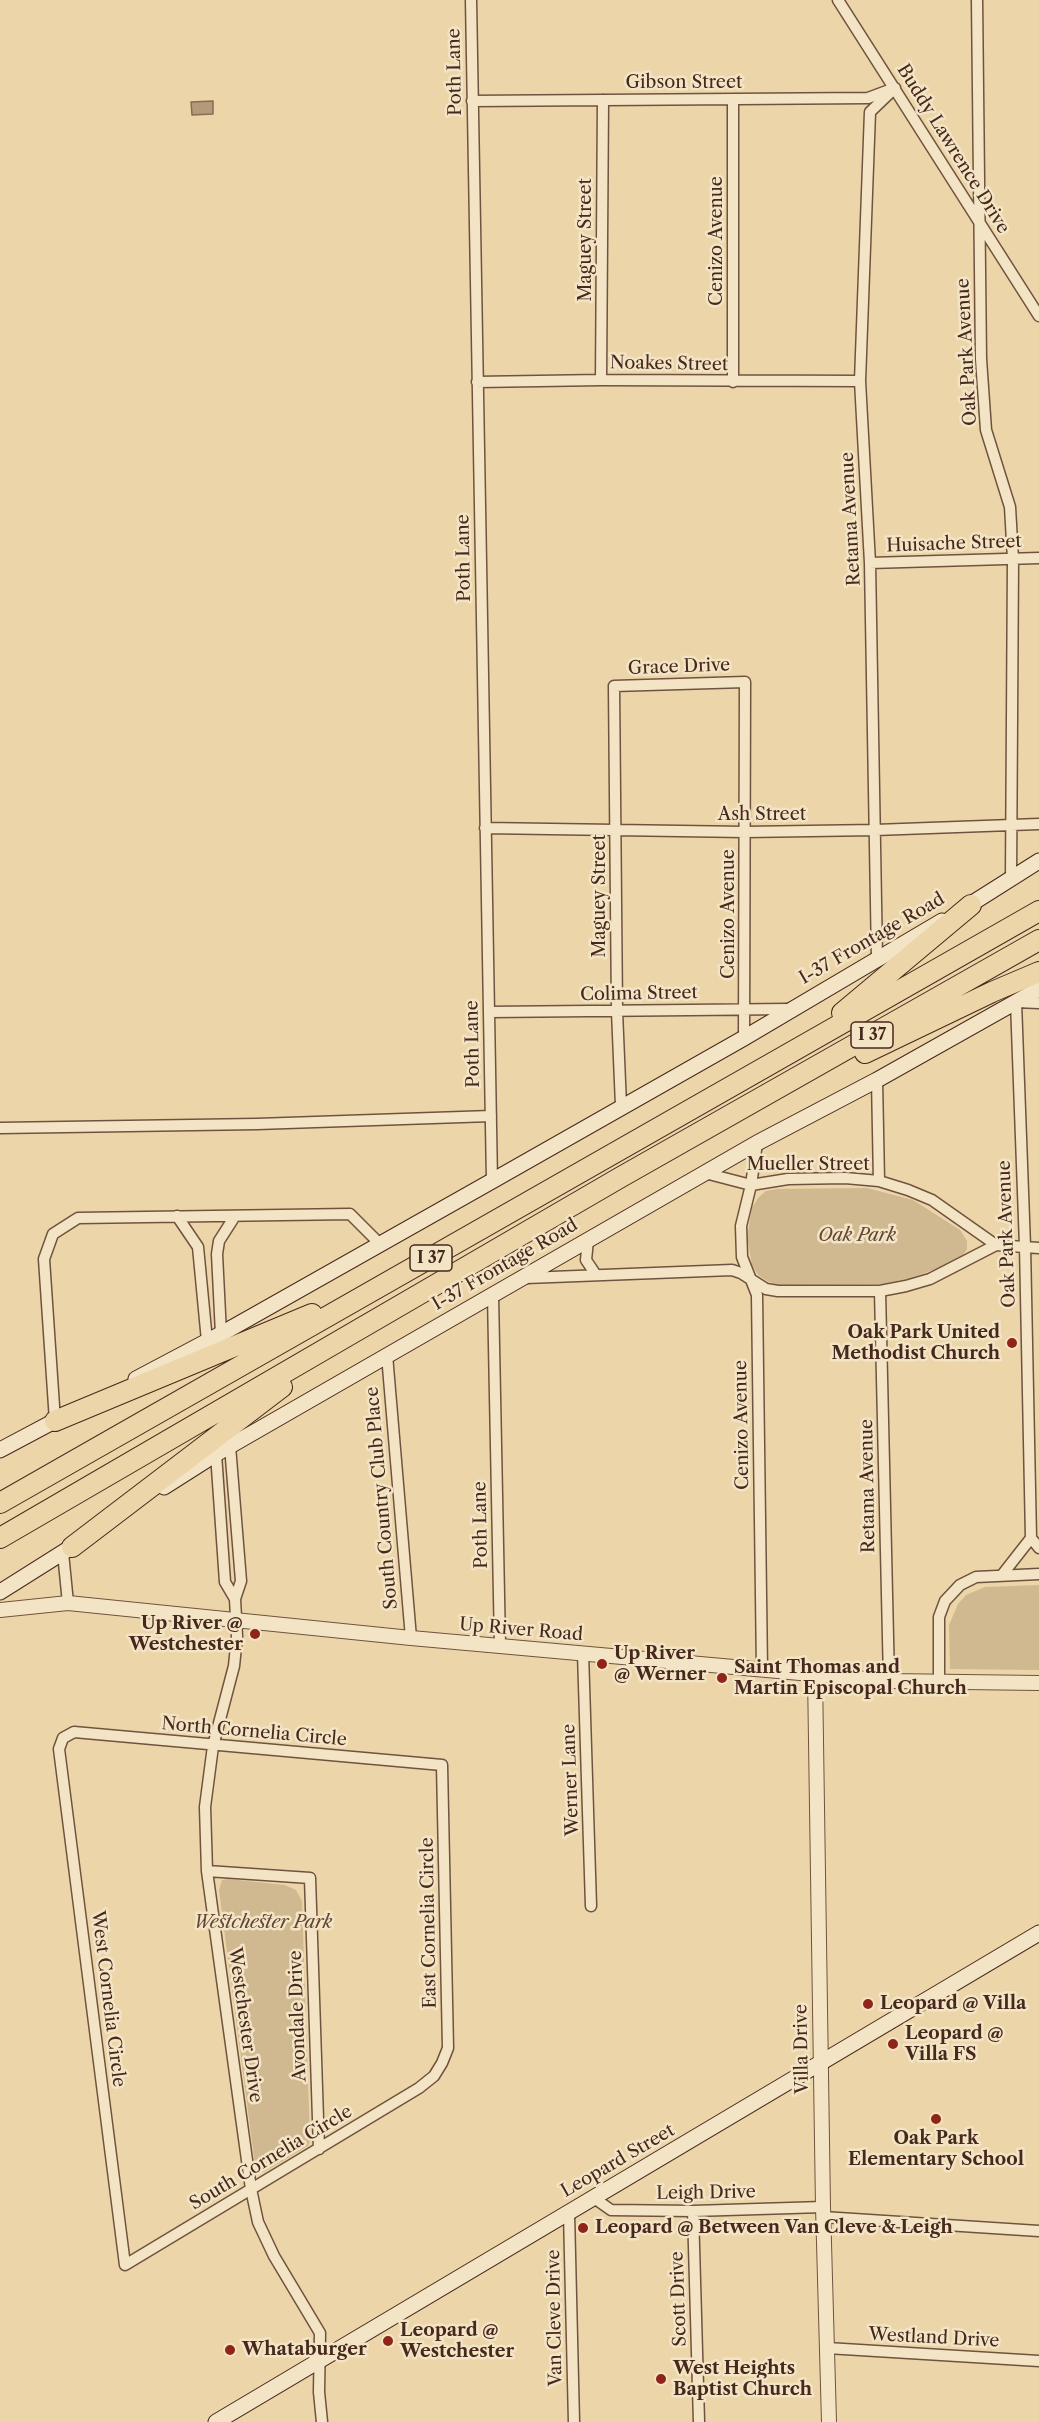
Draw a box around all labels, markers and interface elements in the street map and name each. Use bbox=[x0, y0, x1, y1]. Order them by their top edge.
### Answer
street label: Poth Lane bbox=[443, 28, 467, 116]
street label: Buddy Lawrence Drive bbox=[892, 60, 1014, 238]
street label: Gibson Street bbox=[626, 72, 742, 94]
street label: Cenizo Avenue bbox=[706, 176, 728, 306]
street label: Maguey Street bbox=[575, 178, 597, 302]
street label: Oak Park Avenue bbox=[952, 278, 982, 426]
street label: Noakes Street bbox=[610, 352, 728, 376]
street label: Retama Avenue bbox=[837, 452, 865, 586]
street label: Poth Lane bbox=[452, 514, 476, 602]
street label: Huisache Street bbox=[886, 531, 1022, 557]
street label: Grace Drive bbox=[627, 654, 731, 680]
street label: Ash Street bbox=[718, 804, 806, 826]
street label: Maguey Street bbox=[589, 834, 611, 958]
street label: Cenizo Avenue bbox=[718, 849, 740, 979]
street label: I-37 Frontage Road bbox=[795, 889, 949, 989]
street label: Colima Street bbox=[580, 982, 698, 1006]
street label: Poth Lane bbox=[461, 1000, 485, 1088]
road number: I 37 bbox=[851, 1022, 893, 1048]
street label: Mueller Street bbox=[746, 1154, 870, 1176]
street label: Oak Park Avenue bbox=[994, 1160, 1020, 1308]
street label: I-37 Frontage Road bbox=[428, 1215, 582, 1315]
park label: Oak Park bbox=[818, 1225, 896, 1247]
road number: I 37 bbox=[410, 1245, 452, 1271]
place label: Oak Park United Methodist Church bbox=[832, 1322, 1000, 1364]
marker: Oak Park United Methodist Church bbox=[1005, 1336, 1019, 1350]
street label: Cenizo Avenue bbox=[730, 1360, 754, 1490]
street label: South Country Club Place bbox=[361, 1386, 403, 1610]
street label: Retama Avenue bbox=[856, 1419, 880, 1553]
street label: Poth Lane bbox=[469, 1481, 493, 1569]
place label: Up River @ Westchester bbox=[129, 1613, 243, 1656]
street label: Up River Road bbox=[458, 1614, 584, 1646]
marker: Up River @ Westchester bbox=[248, 1627, 262, 1641]
place label: Up River @ Werner bbox=[614, 1643, 706, 1686]
marker: Up River @ Werner bbox=[595, 1657, 609, 1671]
place label: Saint Thomas and Martin Episcopal Church bbox=[734, 1657, 967, 1700]
marker: Saint Thomas and Martin Episcopal Church bbox=[715, 1671, 729, 1685]
street label: North Cornelia Circle bbox=[160, 1713, 348, 1751]
street label: Werner Lane bbox=[558, 1724, 584, 1836]
street label: East Cornelia Circle bbox=[417, 1837, 441, 2009]
street label: West Cornelia Circle bbox=[86, 1910, 130, 2088]
park label: Westchester Park bbox=[194, 1912, 332, 1934]
street label: Westchester Drive bbox=[223, 1946, 267, 2104]
street label: Avondale Drive bbox=[285, 1950, 311, 2082]
place label: Leopard @ Villa bbox=[880, 1993, 1026, 2015]
marker: Leopard @ Villa bbox=[861, 1997, 875, 2011]
street label: Villa Drive bbox=[790, 2004, 814, 2094]
place label: Leopard @ Villa FS bbox=[905, 2023, 1004, 2066]
marker: Leopard @ Villa FS bbox=[886, 2037, 900, 2051]
street label: South Cornelia Circle bbox=[186, 2101, 356, 2215]
marker: Oak Park Elementary School bbox=[929, 2112, 943, 2126]
street label: Leopard Street bbox=[557, 2120, 679, 2202]
place label: Oak Park Elementary School bbox=[848, 2128, 1024, 2170]
street label: Leigh Drive bbox=[656, 2181, 756, 2205]
place label: Leopard @ Between Van Cleve & Leigh bbox=[595, 2217, 953, 2239]
marker: Leopard @ Between Van Cleve & Leigh bbox=[576, 2221, 590, 2235]
street label: Van Cleve Drive bbox=[543, 2249, 567, 2387]
street label: Scott Drive bbox=[667, 2251, 691, 2347]
place label: Leopard @ Westchester bbox=[400, 2320, 514, 2362]
street label: Westland Drive bbox=[868, 2324, 1000, 2352]
marker: Leopard @ Westchester bbox=[381, 2334, 395, 2348]
place label: Whataburger bbox=[242, 2339, 367, 2361]
marker: Whataburger bbox=[223, 2343, 237, 2357]
place label: West Heights Baptist Church bbox=[673, 2358, 812, 2400]
marker: West Heights Baptist Church bbox=[654, 2372, 668, 2386]

